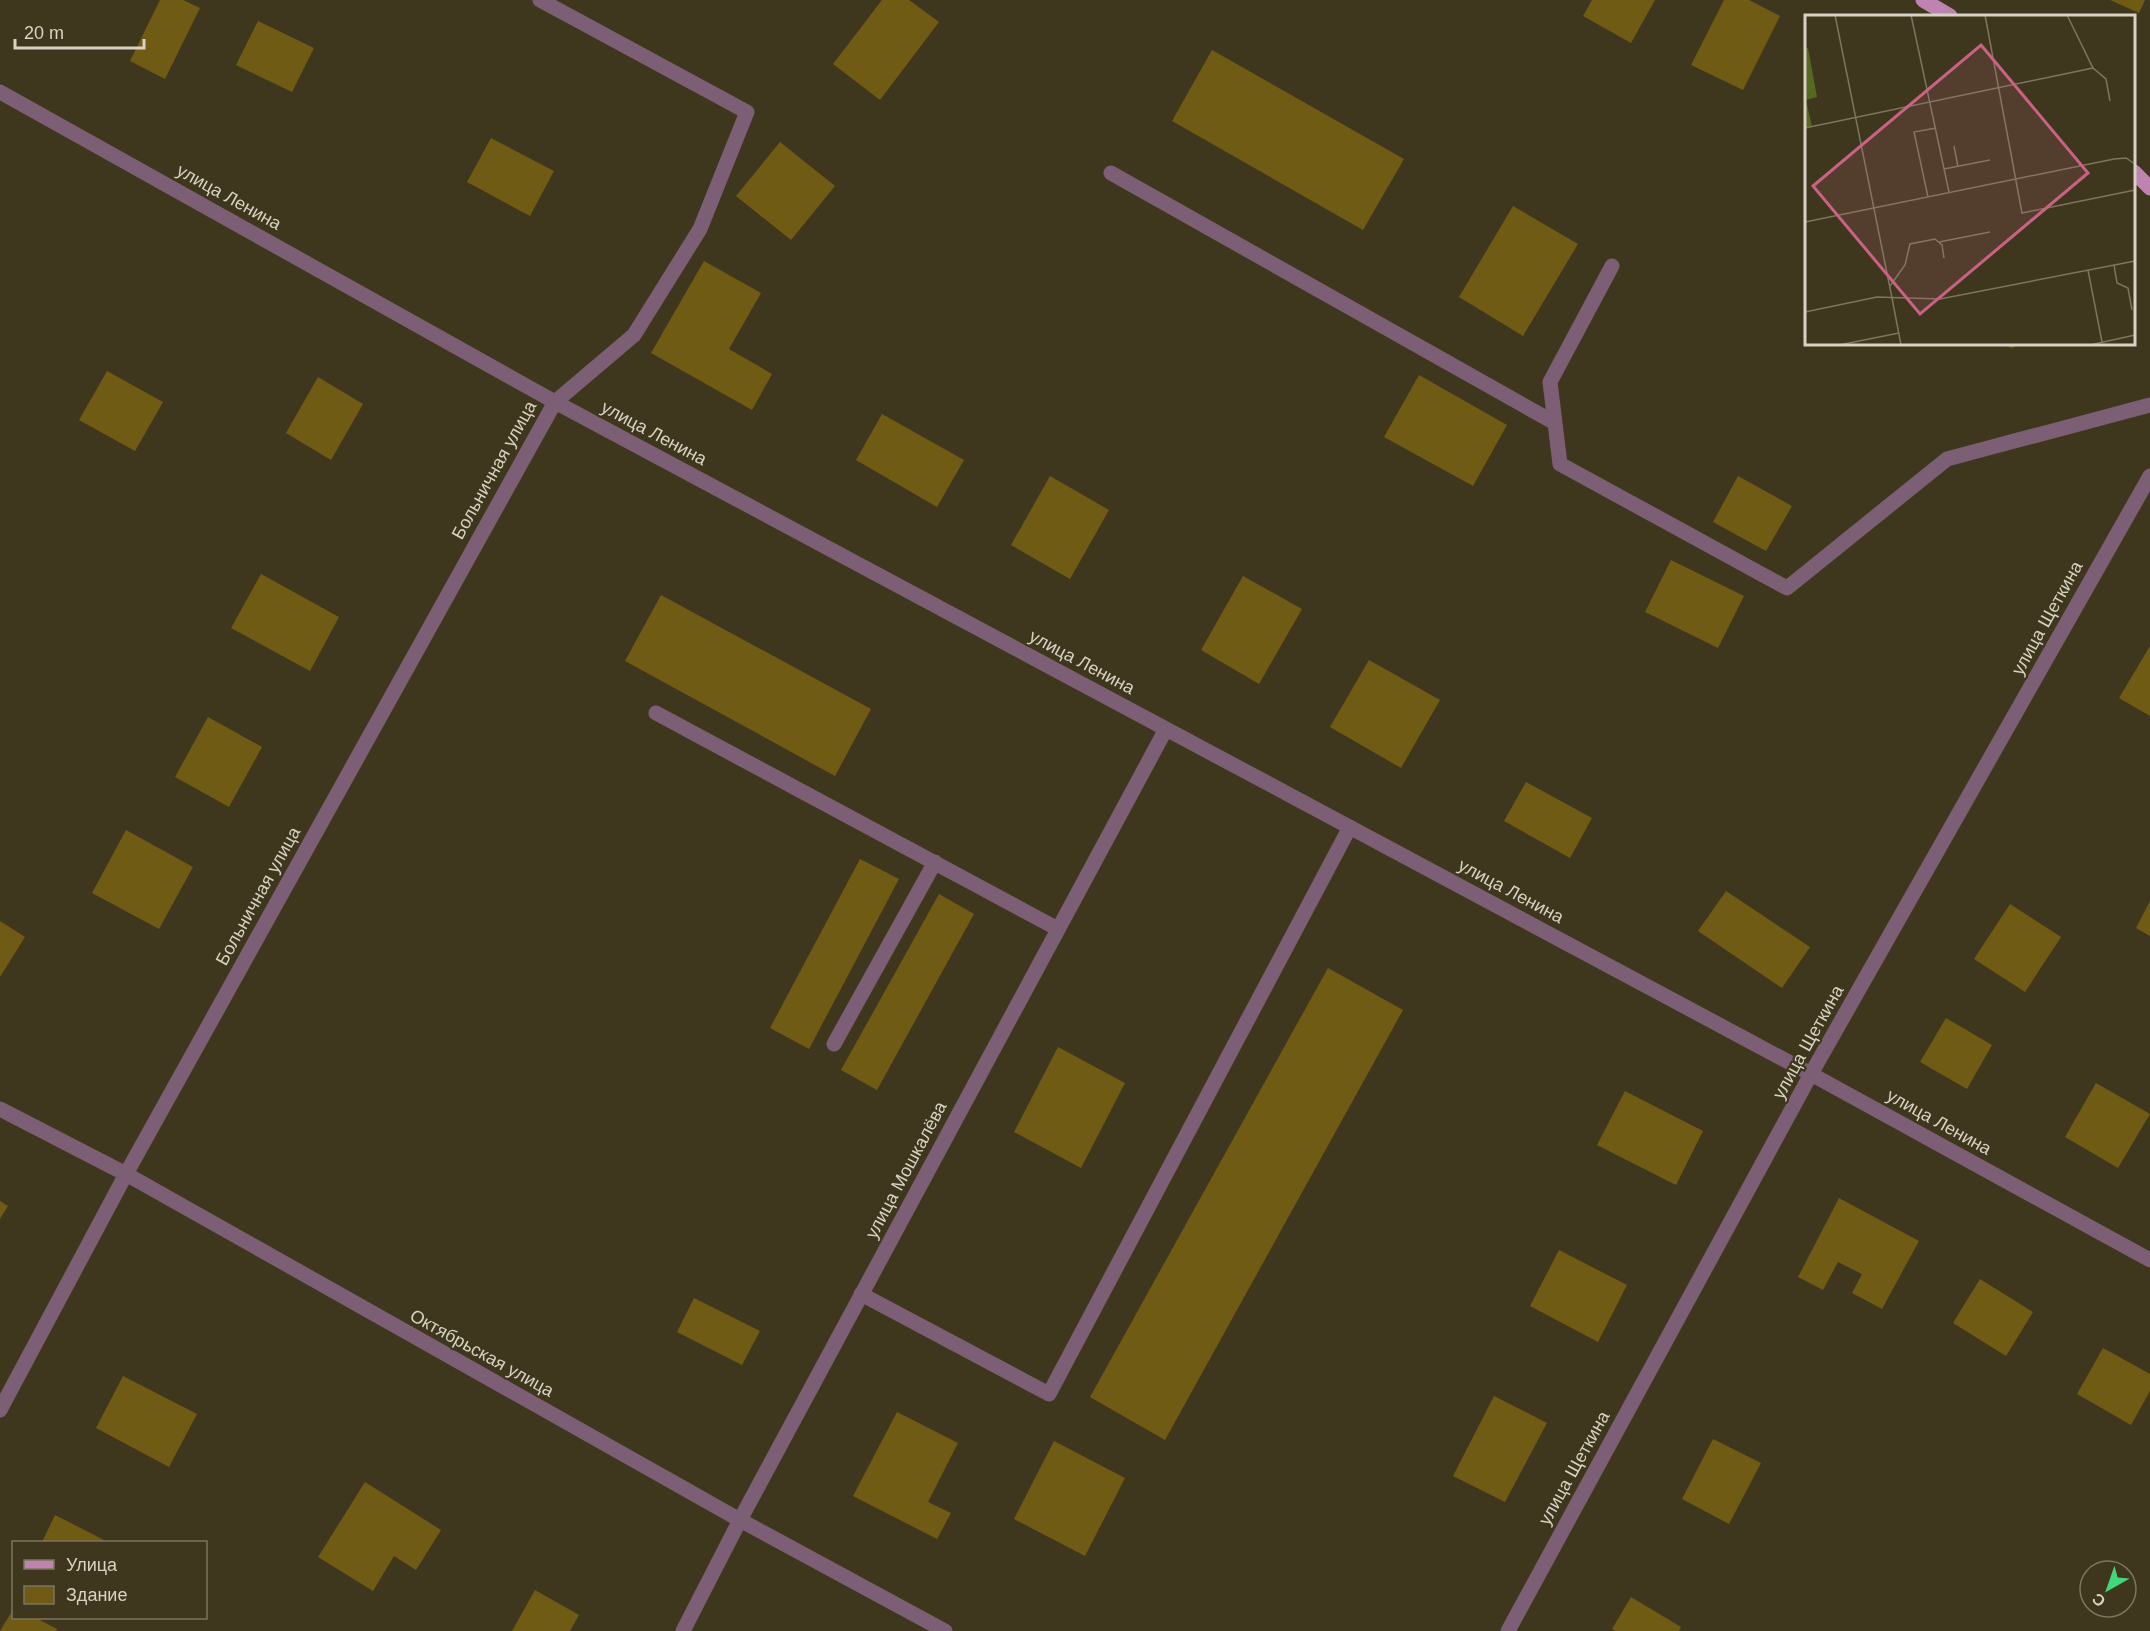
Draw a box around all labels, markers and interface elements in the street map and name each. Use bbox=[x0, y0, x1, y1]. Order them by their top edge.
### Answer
scale bar bbox=[15, 12, 144, 50]
inset map bbox=[1805, 15, 2135, 345]
text: 20 m bbox=[24, 23, 64, 43]
street label: улица Ленина bbox=[173, 160, 286, 234]
street label: Больничная улица bbox=[448, 397, 541, 543]
street label: улица Ленина bbox=[598, 397, 711, 470]
street label: улица Щеткина bbox=[2007, 557, 2087, 678]
street label: улица Ленина bbox=[1026, 626, 1139, 699]
street label: Больничная улица bbox=[212, 823, 305, 969]
street label: улица Ленина bbox=[1455, 855, 1568, 928]
street label: улица Щеткина bbox=[1768, 981, 1848, 1102]
street label: улица Ленина bbox=[1883, 1085, 1996, 1159]
street label: улица Мошкалёва bbox=[861, 1097, 951, 1242]
street label: Октябрьская улица bbox=[407, 1305, 558, 1401]
street label: улица Щеткина bbox=[1534, 1407, 1614, 1528]
legend bbox=[12, 1541, 207, 1619]
text: Улица bbox=[66, 1555, 118, 1575]
north arrow bbox=[2078, 1559, 2138, 1619]
text: Здание bbox=[66, 1585, 127, 1605]
text: С bbox=[2088, 1590, 2109, 1610]

